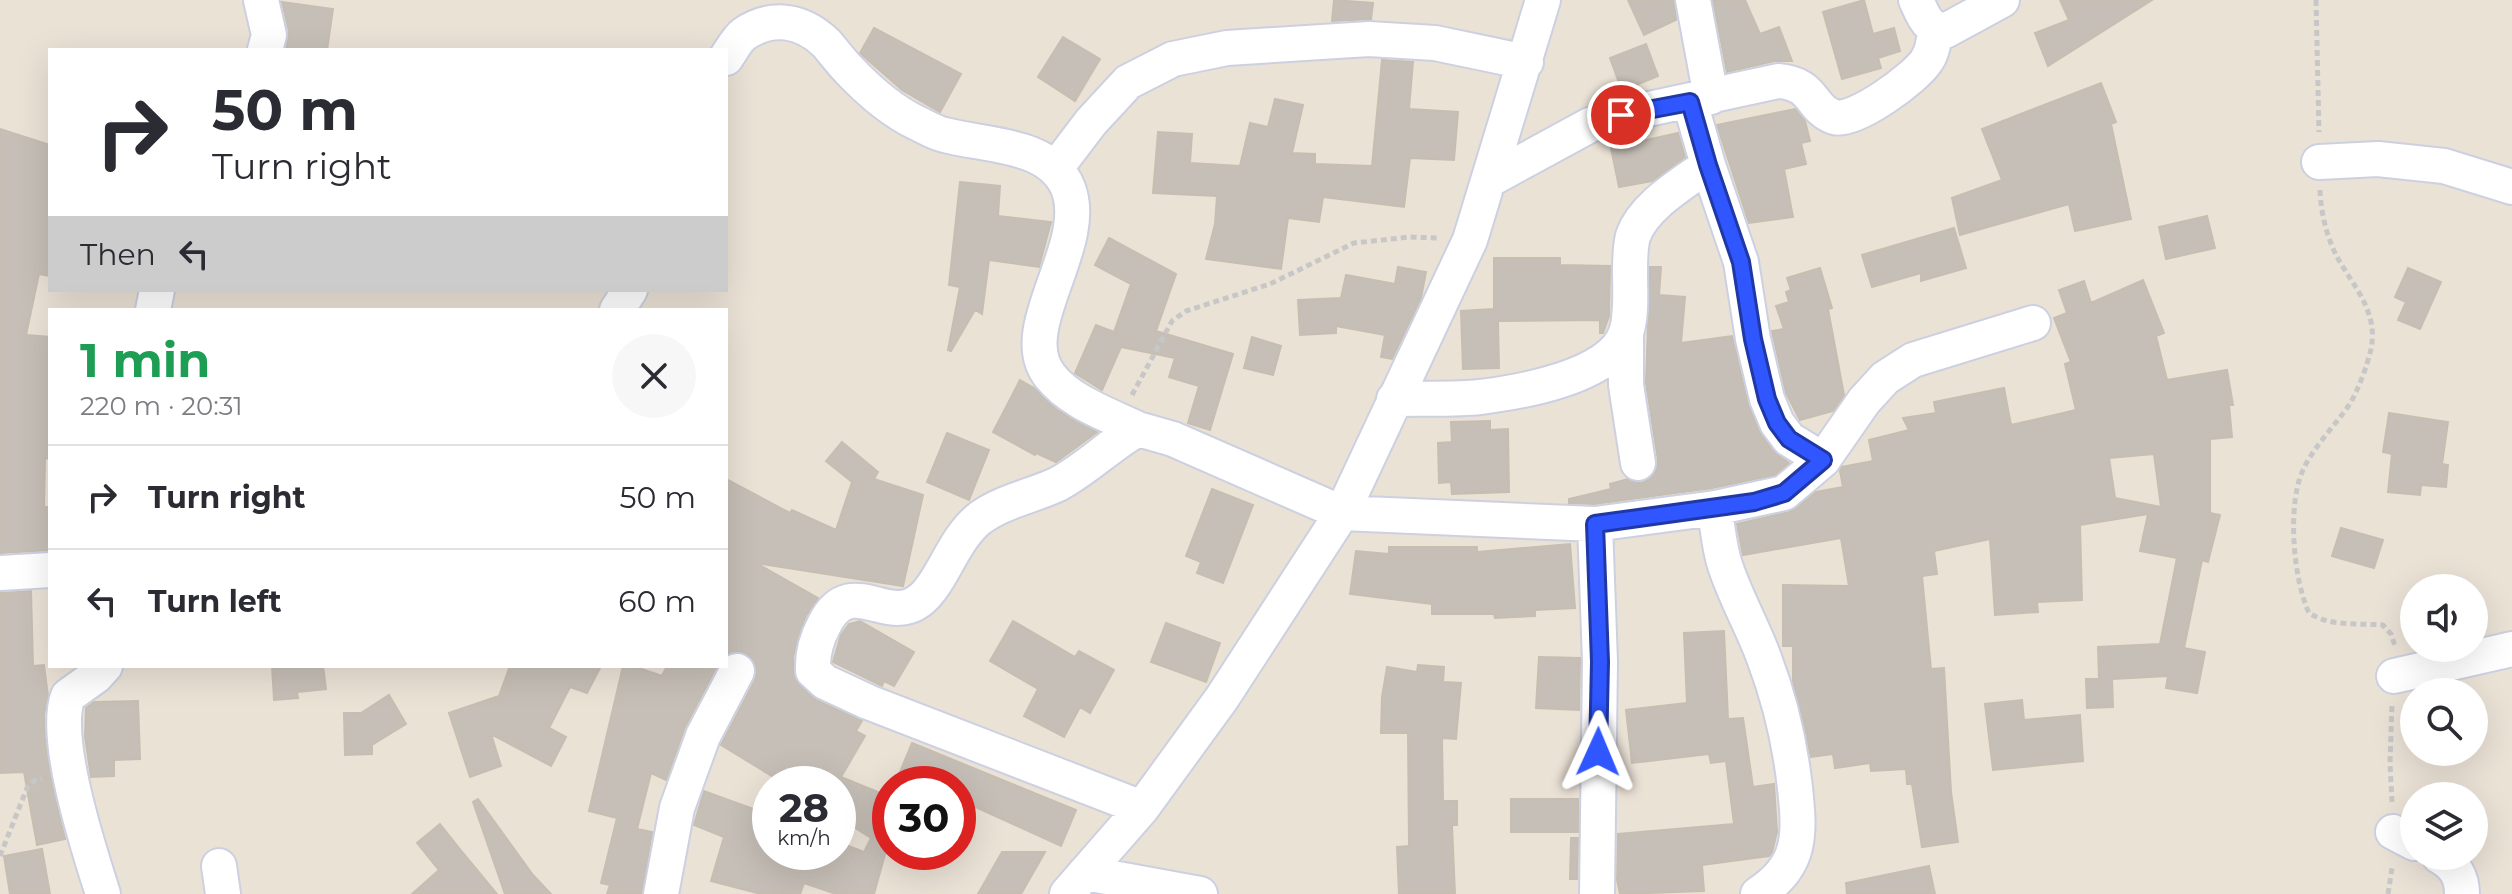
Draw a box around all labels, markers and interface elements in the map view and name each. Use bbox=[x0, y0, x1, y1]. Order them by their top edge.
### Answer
text: 50 m bbox=[212, 76, 358, 144]
icon: right bbox=[80, 80, 184, 184]
pin bbox=[1587, 81, 1655, 149]
icon: arrive bbox=[1599, 93, 1643, 137]
text: Turn right bbox=[212, 144, 392, 188]
icon: left bbox=[172, 232, 216, 276]
text: Then bbox=[80, 236, 156, 273]
text: 1 min bbox=[80, 331, 210, 389]
button: close bbox=[612, 334, 696, 418]
text: 220 m · 20:31 bbox=[80, 390, 243, 422]
icon: right bbox=[80, 475, 124, 519]
text: Turn right bbox=[148, 479, 305, 516]
text: 50 m bbox=[619, 479, 696, 516]
map controls bbox=[2400, 574, 2488, 870]
button: sound bbox=[2400, 574, 2488, 662]
icon: left bbox=[80, 579, 124, 623]
text: Turn left bbox=[148, 583, 281, 620]
text: 60 m bbox=[618, 583, 696, 620]
button: search bbox=[2400, 678, 2488, 766]
position arrow bbox=[1556, 710, 1640, 794]
speed limit sign: 30 bbox=[872, 766, 976, 870]
button: layers bbox=[2400, 782, 2488, 870]
text: 28 bbox=[779, 783, 829, 832]
text: km/h bbox=[777, 826, 831, 850]

